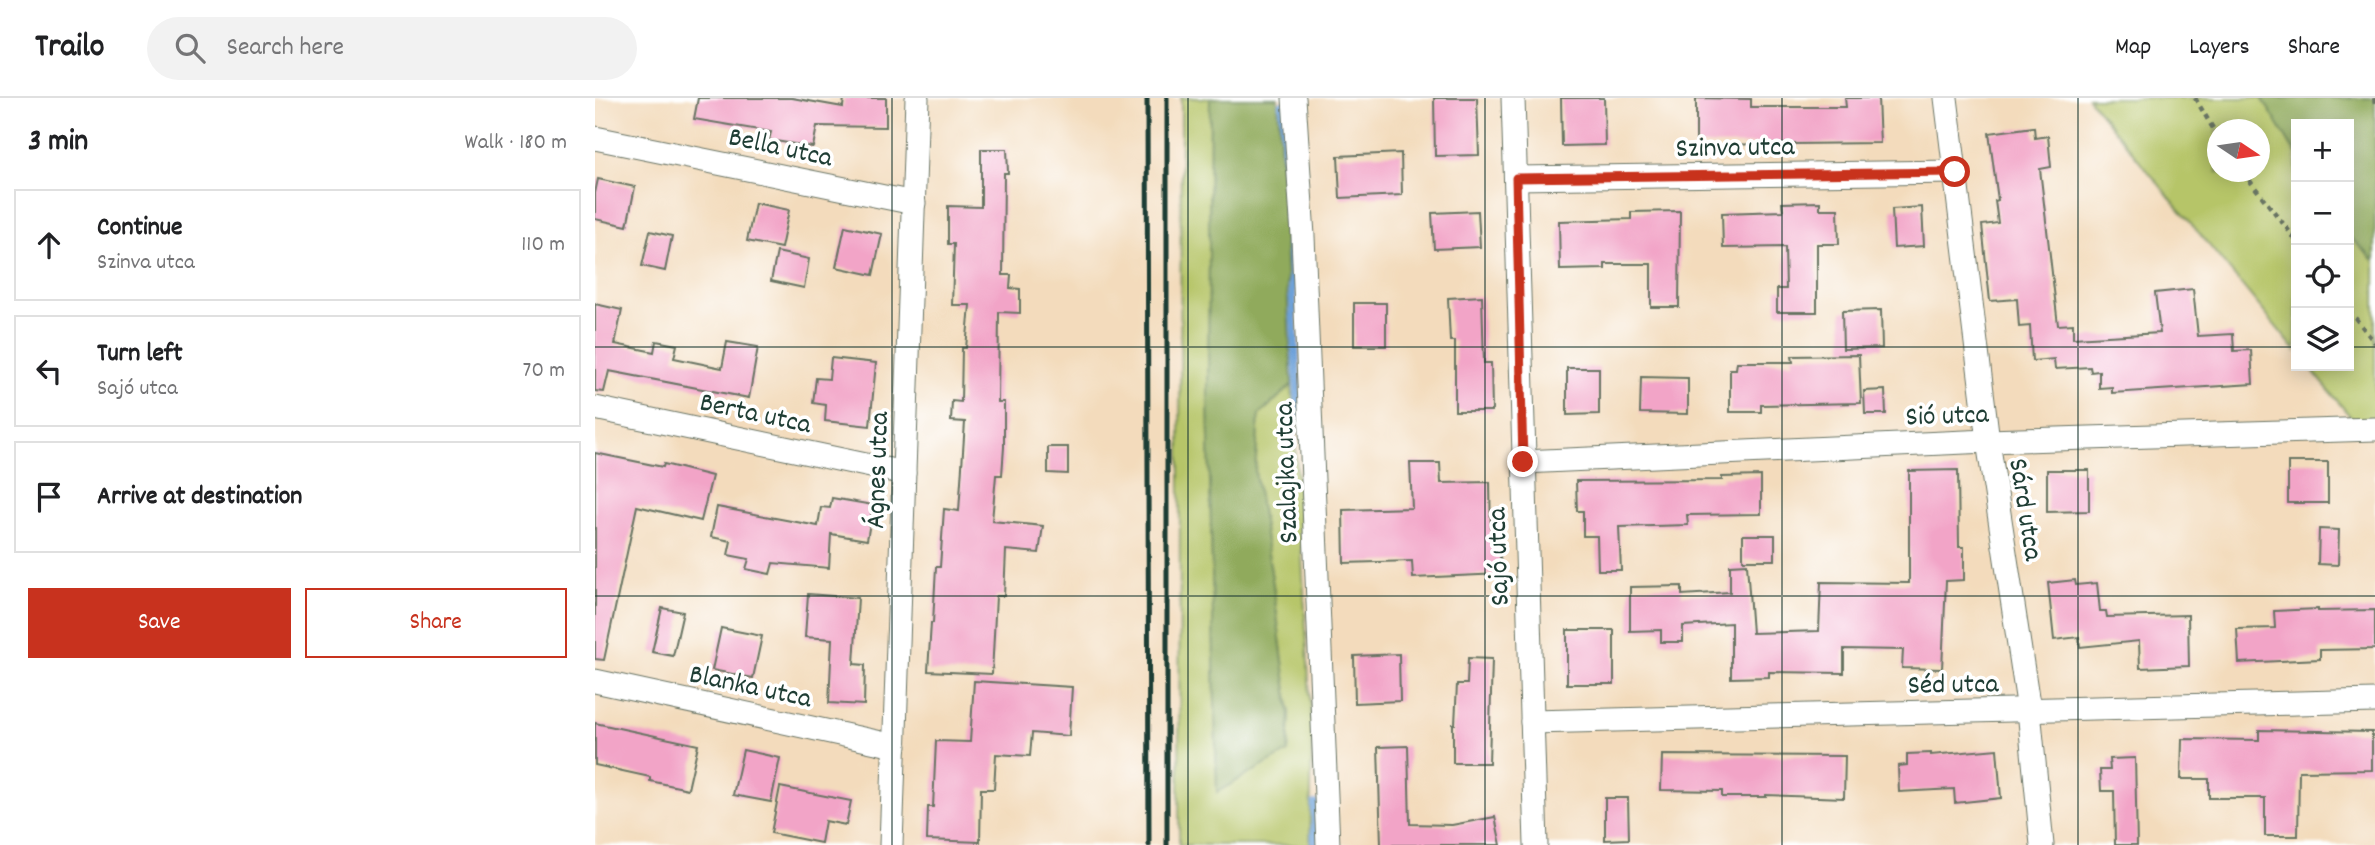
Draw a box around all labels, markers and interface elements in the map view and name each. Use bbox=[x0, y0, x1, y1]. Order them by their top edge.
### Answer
search box bbox=[147, 17, 637, 80]
text: Trailo bbox=[35, 25, 105, 72]
icon: search bbox=[171, 29, 209, 67]
text: Search here bbox=[227, 30, 344, 67]
text: Map bbox=[2115, 31, 2151, 65]
text: Layers bbox=[2189, 31, 2250, 65]
text: Share bbox=[2288, 31, 2340, 65]
street label: Bella utca bbox=[724, 119, 836, 181]
north arrow bbox=[2207, 119, 2270, 182]
map controls bbox=[2291, 119, 2354, 371]
button: + bbox=[2291, 119, 2354, 182]
text: 3 min bbox=[28, 122, 88, 165]
text: Walk · 180 m bbox=[464, 127, 567, 160]
street label: Szinva utca bbox=[1675, 129, 1796, 171]
route start bbox=[1939, 156, 1970, 187]
button: − bbox=[2291, 182, 2354, 245]
text: Continue bbox=[97, 210, 182, 247]
icon: ahead bbox=[30, 226, 68, 264]
text: 110 m bbox=[521, 229, 565, 262]
button: locate bbox=[2291, 245, 2354, 308]
text: Szinva utca bbox=[97, 247, 195, 280]
button: layers bbox=[2291, 308, 2354, 371]
text: Turn left bbox=[97, 336, 183, 373]
icon: left bbox=[30, 352, 68, 390]
text: 70 m bbox=[523, 355, 565, 388]
text: Sajó utca bbox=[97, 373, 178, 406]
street label: Berta utca bbox=[696, 385, 815, 447]
street label: Sió utca bbox=[1905, 397, 1990, 439]
street label: Szalajka utca bbox=[1267, 401, 1311, 544]
street label: Ágnes utca bbox=[858, 410, 902, 529]
route end bbox=[1507, 446, 1538, 477]
street label: Sárd utca bbox=[1995, 456, 2051, 565]
icon: arrive bbox=[30, 478, 68, 516]
text: Arrive at destination bbox=[97, 479, 302, 516]
street label: Sajó utca bbox=[1479, 506, 1523, 607]
button: Save bbox=[28, 588, 291, 658]
button: Share bbox=[305, 588, 567, 658]
street label: Blanka utca bbox=[685, 656, 816, 722]
street label: Séd utca bbox=[1907, 666, 2000, 708]

